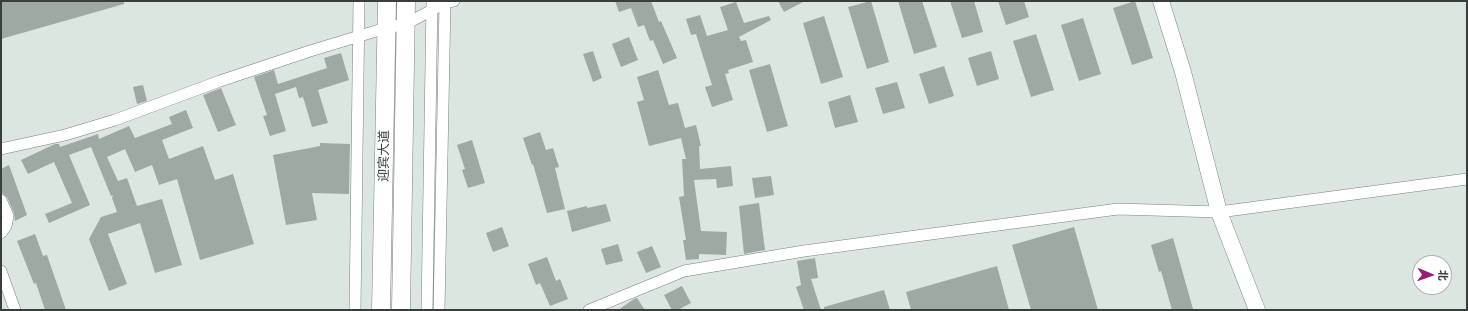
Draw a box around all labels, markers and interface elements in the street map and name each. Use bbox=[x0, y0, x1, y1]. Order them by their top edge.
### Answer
street label: 迎宾大道 bbox=[376, 130, 392, 182]
north arrow bbox=[1412, 255, 1452, 295]
text: 北 bbox=[1437, 270, 1450, 281]

